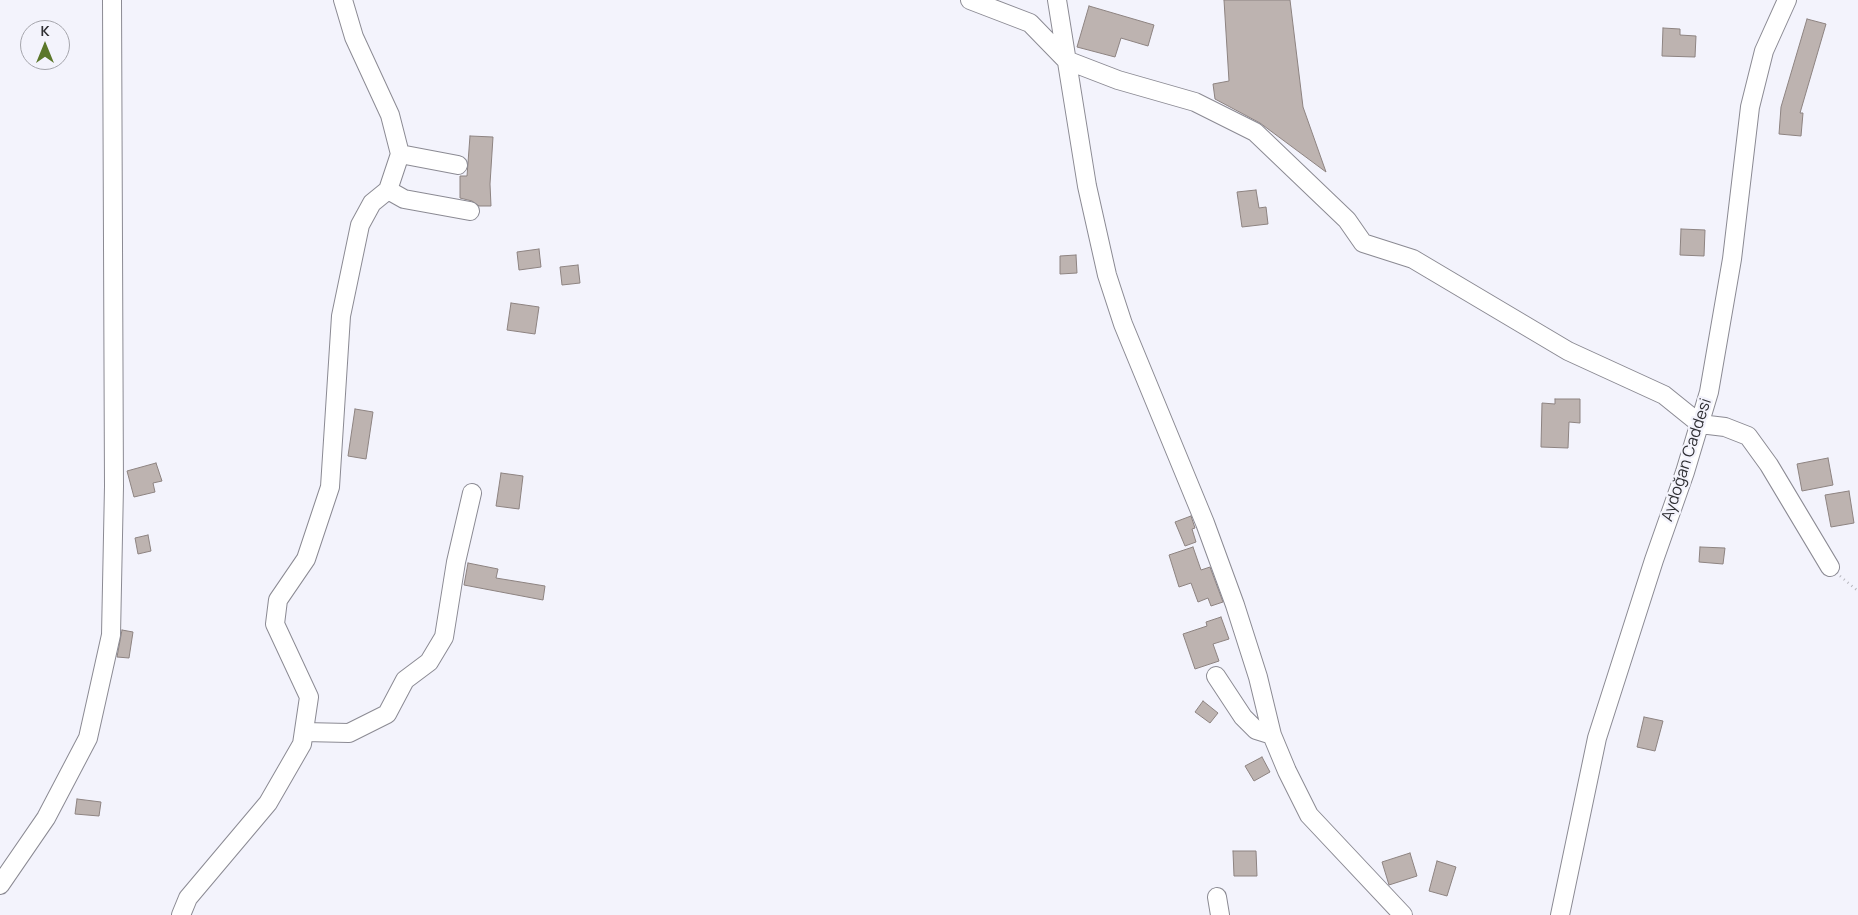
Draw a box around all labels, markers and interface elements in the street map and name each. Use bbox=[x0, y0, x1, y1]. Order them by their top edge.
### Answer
north arrow bbox=[20, 20, 70, 70]
text: K bbox=[40, 21, 50, 40]
street label: Aydoğan Caddesi bbox=[1658, 396, 1716, 524]

